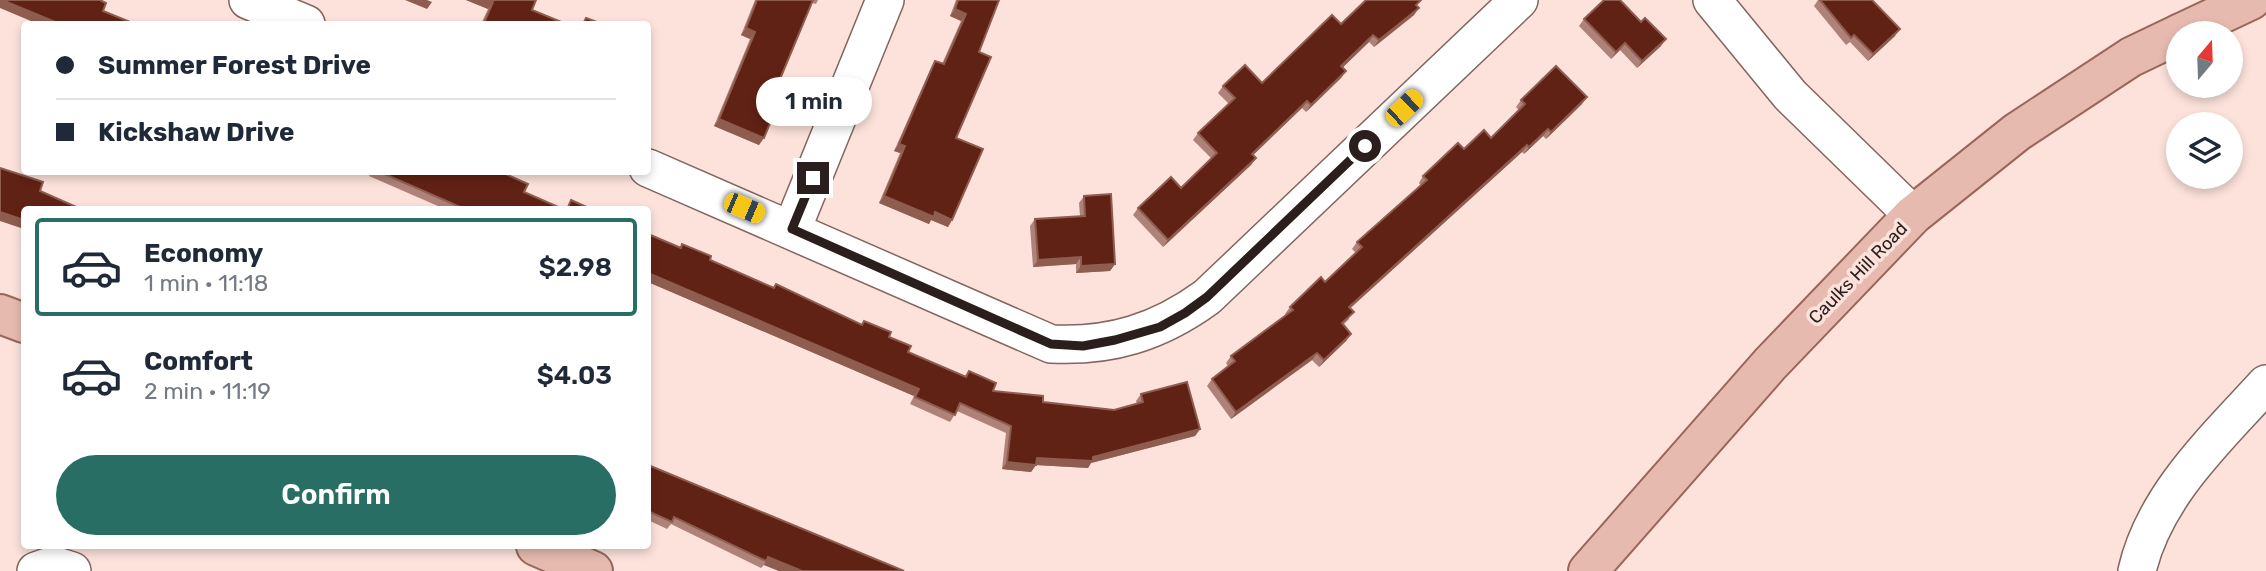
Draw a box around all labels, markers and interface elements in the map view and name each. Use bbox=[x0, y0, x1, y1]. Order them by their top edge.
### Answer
north arrow bbox=[2166, 21, 2244, 98]
map controls bbox=[2166, 21, 2243, 189]
text: Summer Forest Drive bbox=[98, 50, 371, 81]
callout: 1 min bbox=[755, 76, 871, 125]
car bbox=[1382, 86, 1427, 130]
text: 1 min bbox=[785, 87, 843, 115]
button: layers bbox=[2166, 112, 2243, 189]
text: Kickshaw Drive bbox=[98, 117, 294, 148]
route start bbox=[1349, 130, 1381, 162]
route end bbox=[797, 162, 829, 194]
car bbox=[721, 190, 768, 226]
street label: Caulks Hill Road bbox=[1804, 218, 1912, 328]
icon: car bbox=[60, 236, 123, 299]
text: Economy bbox=[144, 238, 263, 269]
text: $2.98 bbox=[539, 252, 612, 283]
text: 1 min · 11:18 bbox=[144, 269, 268, 297]
icon: car bbox=[60, 344, 123, 407]
text: Comfort bbox=[144, 346, 253, 377]
text: $4.03 bbox=[537, 360, 612, 391]
text: 2 min · 11:19 bbox=[144, 377, 271, 405]
button: Confirm bbox=[56, 455, 616, 535]

